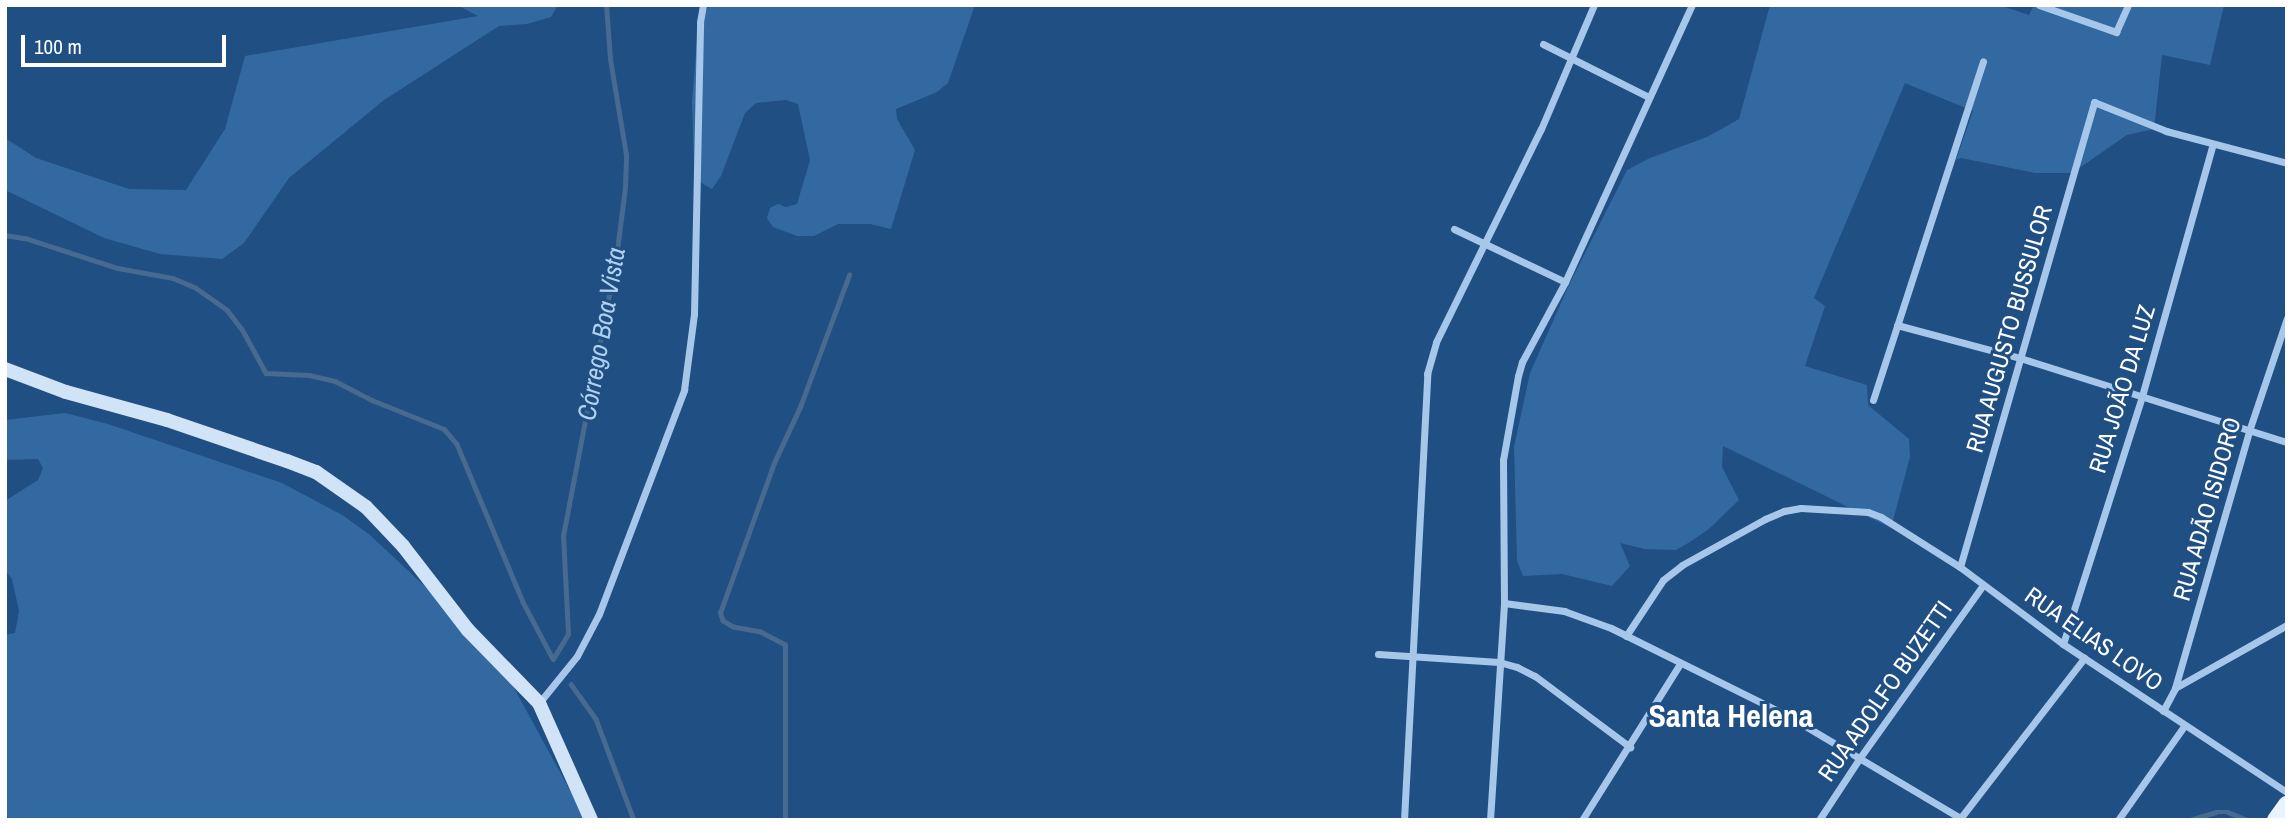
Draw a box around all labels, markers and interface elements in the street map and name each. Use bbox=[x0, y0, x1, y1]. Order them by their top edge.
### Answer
scale bar bbox=[24, 21, 229, 65]
text: 100 m bbox=[34, 32, 82, 61]
street label: RUA AUGUSTO BUSSULOR bbox=[1960, 201, 2058, 457]
water label: Córrego Boa Vista bbox=[570, 245, 632, 423]
street label: RUA JOÃO DA LUZ bbox=[2082, 301, 2162, 477]
street label: RUA ADÃO ISIDORO bbox=[2167, 413, 2247, 605]
street label: RUA ELIAS LOVO bbox=[2019, 580, 2169, 698]
street label: RUA ADOLFO BUZETTI bbox=[1811, 595, 1959, 787]
district label: Santa Helena bbox=[1649, 697, 1813, 735]

